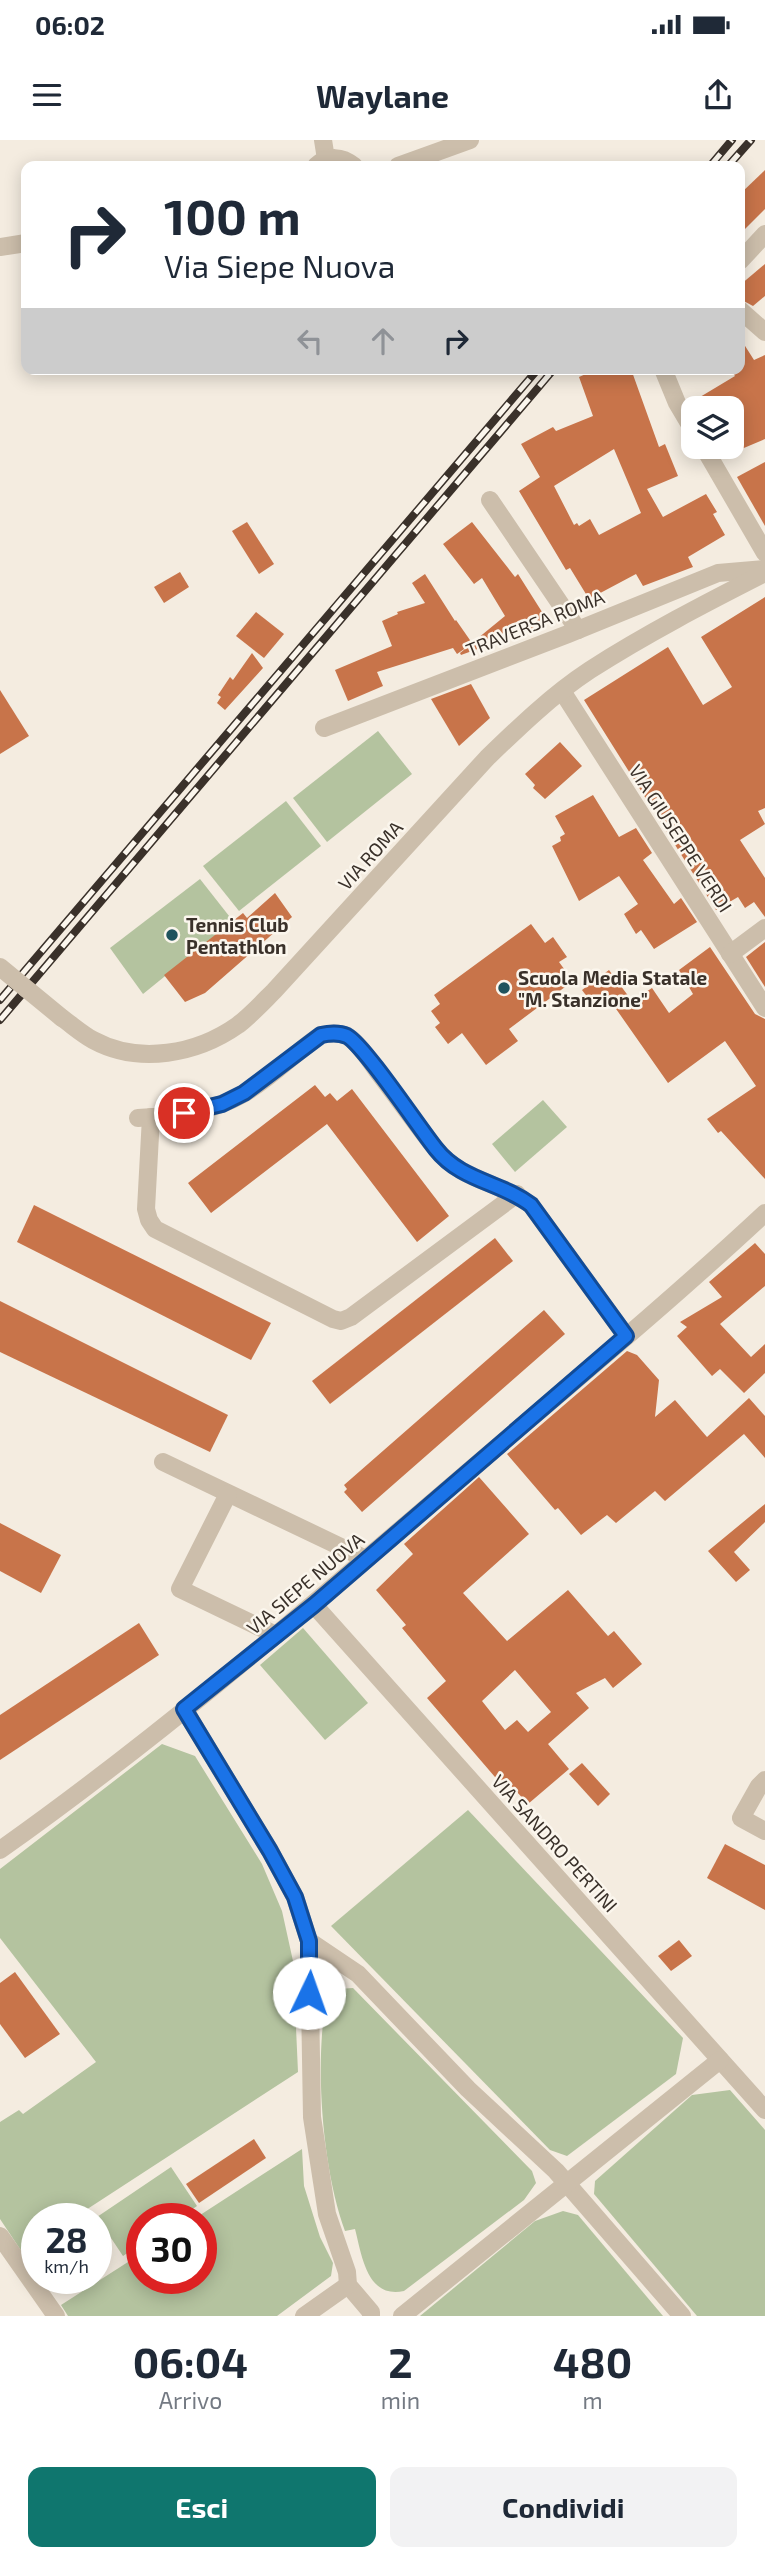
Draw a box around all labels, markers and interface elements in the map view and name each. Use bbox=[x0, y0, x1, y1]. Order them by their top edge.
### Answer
text: 06:02 bbox=[35, 9, 105, 40]
icon: menu bbox=[28, 76, 66, 114]
text: Waylane bbox=[316, 76, 449, 114]
icon: share bbox=[699, 76, 737, 114]
text: 100 m bbox=[164, 186, 301, 245]
icon: right bbox=[49, 189, 140, 280]
text: Via Siepe Nuova bbox=[164, 246, 395, 284]
icon: left bbox=[291, 322, 329, 360]
icon: ahead bbox=[364, 322, 402, 360]
icon: right bbox=[437, 322, 475, 360]
map controls bbox=[681, 396, 744, 459]
button: layers bbox=[681, 396, 744, 459]
street label: TRAVERSA ROMA bbox=[463, 585, 608, 661]
street label: VIA GIUSEPPE VERDI bbox=[625, 760, 737, 916]
street label: VIA ROMA bbox=[333, 816, 407, 894]
place label: Tennis Club Pentathlon bbox=[186, 913, 289, 958]
marker: Tennis Club Pentathlon bbox=[164, 927, 180, 943]
place label: Scuola Media Statale "M. Stanzione" bbox=[518, 966, 708, 1011]
marker: Scuola Media Statale "M. Stanzione" bbox=[496, 980, 512, 996]
pin bbox=[154, 1083, 214, 1143]
icon: arrive bbox=[165, 1094, 203, 1132]
street label: VIA SIEPE NUOVA bbox=[242, 1527, 368, 1639]
street label: VIA SANDRO PERTINI bbox=[487, 1770, 623, 1916]
position arrow bbox=[272, 1956, 346, 2030]
speed limit sign: 30 bbox=[126, 2203, 217, 2294]
text: 28 bbox=[45, 2218, 88, 2260]
text: km/h bbox=[44, 2255, 89, 2277]
text: 06:04 bbox=[133, 2336, 248, 2386]
text: 2 bbox=[388, 2336, 413, 2386]
text: 480 bbox=[553, 2336, 632, 2386]
text: Arrivo bbox=[159, 2386, 222, 2414]
text: min bbox=[381, 2386, 420, 2414]
text: m bbox=[582, 2386, 603, 2414]
button: Esci bbox=[28, 2467, 376, 2547]
button: Condividi bbox=[390, 2467, 737, 2547]

